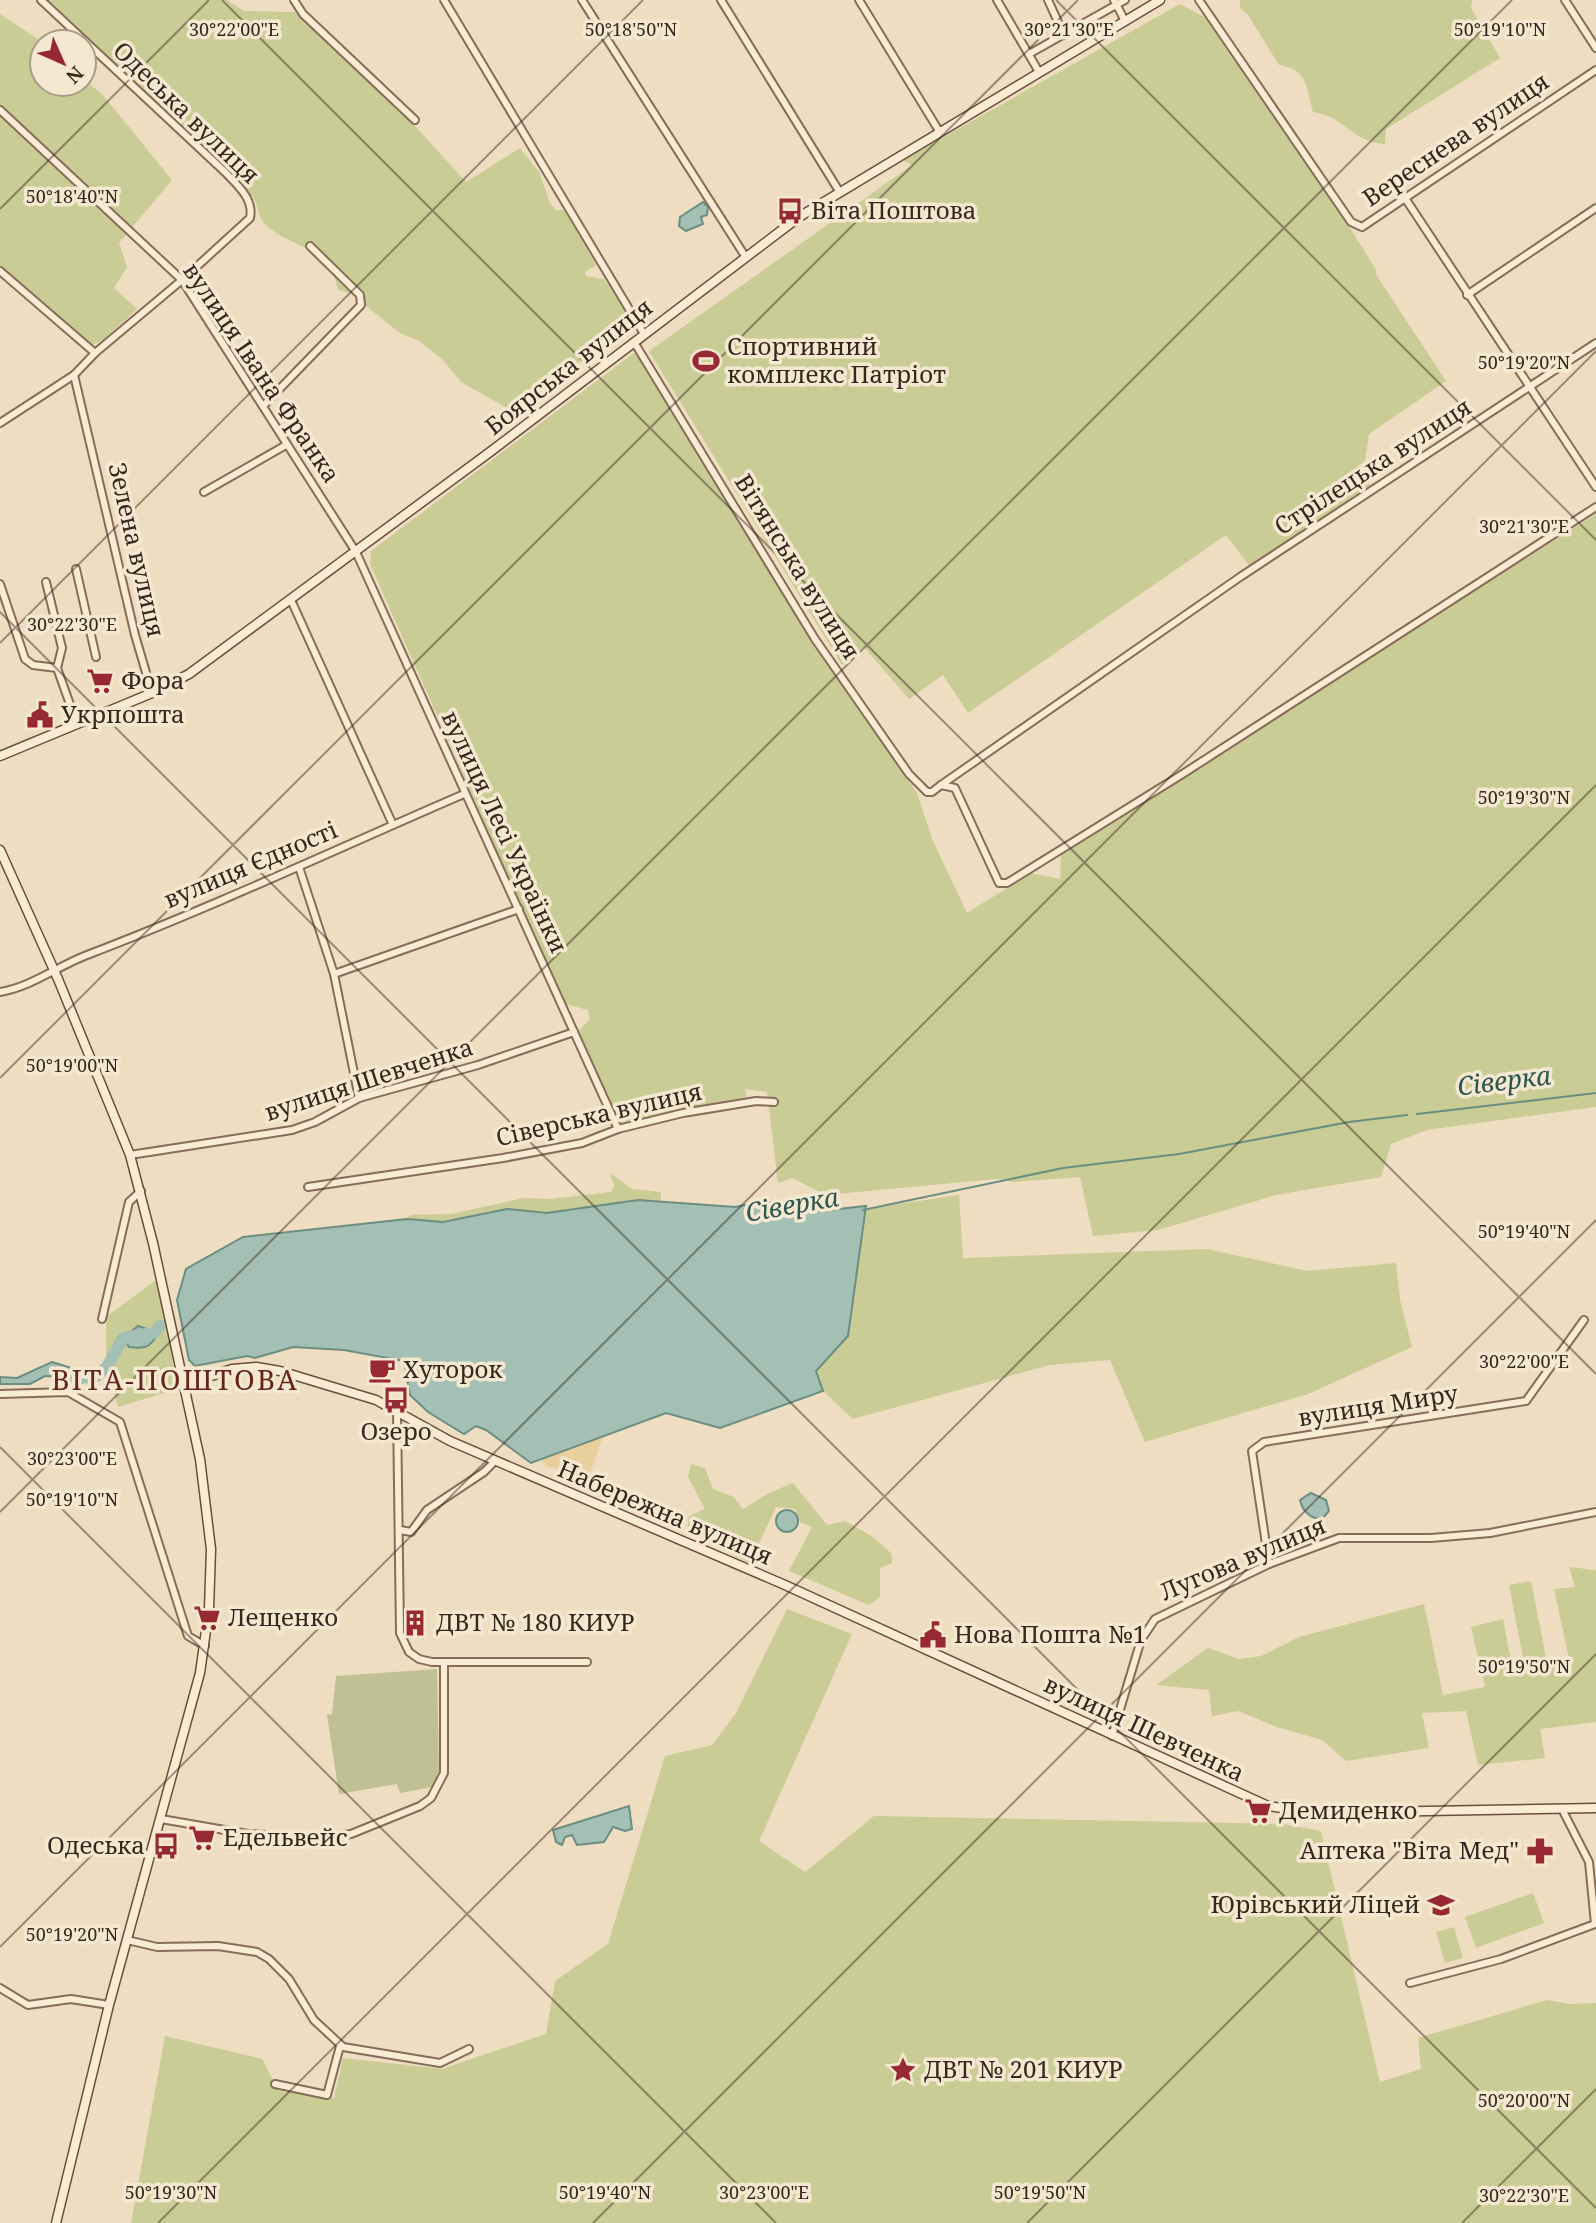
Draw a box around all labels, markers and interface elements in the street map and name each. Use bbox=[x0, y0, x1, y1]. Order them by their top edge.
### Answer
text: 30°22'00"E bbox=[189, 17, 279, 41]
text: 50°18'50"N bbox=[585, 17, 678, 41]
text: 30°21'30"E bbox=[1024, 17, 1114, 41]
text: 50°19'10"N bbox=[1454, 17, 1547, 41]
north arrow bbox=[28, 28, 98, 98]
street label: Одеська вулиця bbox=[107, 33, 267, 190]
text: N bbox=[61, 61, 90, 90]
street label: Вереснева вулиця bbox=[1356, 64, 1555, 213]
text: 50°18'40"N bbox=[26, 184, 119, 208]
place label: Віта Поштова bbox=[811, 193, 977, 226]
bus stop icon: Віта Поштова bbox=[775, 196, 805, 226]
street label: вулиця Івана Франка bbox=[176, 256, 348, 489]
street label: Боярська вулиця bbox=[477, 290, 659, 442]
place label: Спортивний комплекс Патріот bbox=[727, 329, 946, 390]
sports icon: Спортивний комплекс Патріот bbox=[691, 346, 721, 376]
text: 50°19'20"N bbox=[1478, 350, 1571, 374]
street label: Стрілецька вулиця bbox=[1267, 390, 1477, 542]
street label: Зелена вулиця bbox=[101, 459, 174, 640]
street label: Вітянська вулиця bbox=[728, 467, 869, 665]
text: 30°21'30"E bbox=[1479, 514, 1569, 538]
text: 30°22'30"E bbox=[27, 612, 117, 636]
place label: Фора bbox=[121, 663, 184, 696]
supermarket icon: Фора bbox=[85, 666, 115, 696]
place label: Укрпошта bbox=[61, 697, 185, 730]
public building icon: Укрпошта bbox=[25, 700, 55, 730]
street label: вулиця Лесі Українки bbox=[435, 705, 576, 958]
text: 50°19'30"N bbox=[1478, 785, 1571, 809]
street label: вулиця Єдності bbox=[158, 812, 342, 915]
street label: вулиця Шевченка bbox=[260, 1029, 477, 1128]
text: 50°19'00"N bbox=[26, 1053, 119, 1077]
water label: Сіверка bbox=[1455, 1056, 1553, 1104]
street label: Сіверська вулиця bbox=[492, 1074, 705, 1153]
water label: Сіверка bbox=[742, 1178, 842, 1230]
text: 50°19'40"N bbox=[1478, 1219, 1571, 1243]
text: 30°22'00"E bbox=[1479, 1349, 1569, 1373]
place label: Хуторок bbox=[403, 1352, 503, 1385]
cafe icon: Хуторок bbox=[367, 1355, 397, 1385]
district label: ВІТА-ПОШТОВА bbox=[51, 1360, 299, 1398]
street label: вулиця Миру bbox=[1295, 1376, 1461, 1433]
bus stop icon: Озеро bbox=[381, 1385, 411, 1415]
place label: Озеро bbox=[360, 1414, 432, 1447]
text: 30°23'00"E bbox=[27, 1446, 117, 1470]
street label: Набережна вулиця bbox=[553, 1451, 778, 1572]
text: 50°19'10"N bbox=[26, 1487, 119, 1511]
street label: Лугова вулиця bbox=[1154, 1508, 1330, 1607]
place label: Лещенко bbox=[228, 1600, 338, 1633]
supermarket icon: Лещенко bbox=[192, 1603, 222, 1633]
place label: ДВТ № 180 КИУР bbox=[436, 1605, 635, 1638]
building icon: ДВТ № 180 КИУР bbox=[400, 1608, 430, 1638]
place label: Нова Пошта №1 bbox=[954, 1617, 1146, 1650]
public building icon: Нова Пошта №1 bbox=[918, 1620, 948, 1650]
text: 50°19'50"N bbox=[1478, 1654, 1571, 1678]
street label: вулиця Шевченка bbox=[1039, 1667, 1250, 1789]
place label: Демиденко bbox=[1279, 1793, 1417, 1826]
supermarket icon: Демиденко bbox=[1243, 1796, 1273, 1826]
place label: Едельвейс bbox=[223, 1820, 348, 1853]
supermarket icon: Едельвейс bbox=[187, 1823, 217, 1853]
place label: Одеська bbox=[47, 1828, 145, 1861]
bus stop icon: Одеська bbox=[151, 1831, 181, 1861]
place label: Аптека "Віта Мед" bbox=[1300, 1833, 1519, 1866]
pharmacy icon: Аптека "Віта Мед" bbox=[1525, 1836, 1555, 1866]
place label: Юрівський Ліцей bbox=[1210, 1887, 1420, 1920]
school or university icon: Юрівський Ліцей bbox=[1426, 1890, 1456, 1920]
text: 50°19'20"N bbox=[26, 1922, 119, 1946]
place label: ДВТ № 201 КИУР bbox=[924, 2052, 1123, 2085]
place icon: ДВТ № 201 КИУР bbox=[888, 2055, 918, 2085]
text: 50°20'00"N bbox=[1478, 2088, 1571, 2112]
text: 50°19'30"N bbox=[125, 2180, 218, 2204]
text: 50°19'40"N bbox=[559, 2180, 652, 2204]
text: 30°23'00"E bbox=[719, 2180, 809, 2204]
text: 50°19'50"N bbox=[994, 2180, 1087, 2204]
text: 30°22'30"E bbox=[1479, 2183, 1569, 2207]

